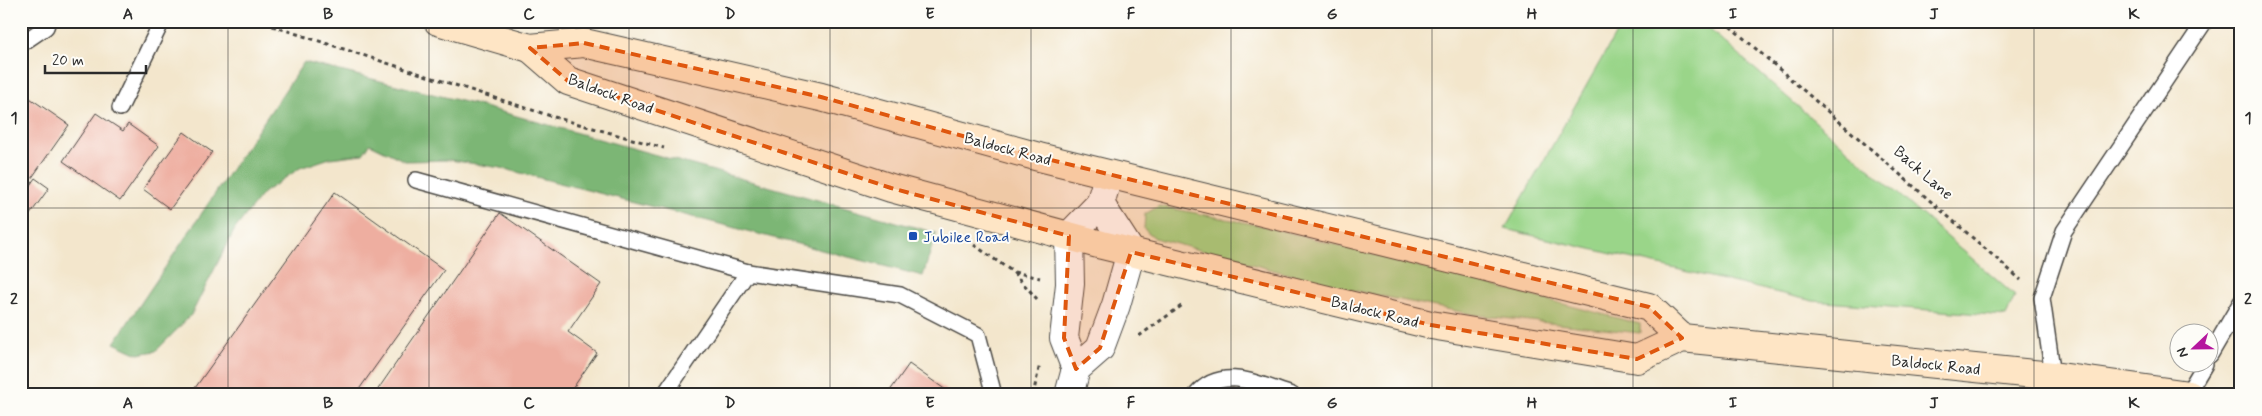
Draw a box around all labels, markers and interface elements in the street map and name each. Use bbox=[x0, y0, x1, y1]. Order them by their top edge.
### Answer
text: A bbox=[123, 4, 133, 25]
text: B bbox=[323, 4, 333, 25]
text: C bbox=[523, 4, 535, 25]
text: D bbox=[724, 4, 736, 25]
text: E bbox=[925, 4, 935, 25]
text: F bbox=[1127, 4, 1136, 25]
text: G bbox=[1327, 4, 1338, 25]
text: H bbox=[1527, 4, 1538, 25]
text: I bbox=[1729, 4, 1738, 25]
text: J bbox=[1929, 4, 1939, 25]
text: K bbox=[2128, 4, 2140, 25]
scale bar bbox=[45, 42, 146, 74]
text: 20 m bbox=[52, 51, 84, 71]
street label: Baldock Road bbox=[565, 69, 656, 120]
text: 1 bbox=[10, 108, 18, 129]
text: 1 bbox=[2244, 108, 2252, 129]
street label: Baldock Road bbox=[962, 128, 1054, 171]
street label: Back Lane bbox=[1889, 141, 1957, 205]
place label: Jubilee Road bbox=[923, 227, 1009, 248]
marker: Jubilee Road bbox=[907, 230, 919, 242]
text: 2 bbox=[10, 289, 18, 310]
text: 2 bbox=[2244, 289, 2252, 310]
street label: Baldock Road bbox=[1329, 291, 1421, 333]
north arrow bbox=[2170, 324, 2220, 374]
text: N bbox=[2173, 345, 2193, 360]
street label: Baldock Road bbox=[1890, 350, 1981, 381]
text: A bbox=[123, 393, 133, 414]
text: B bbox=[323, 393, 333, 414]
text: C bbox=[523, 393, 535, 414]
text: D bbox=[724, 393, 736, 414]
text: E bbox=[925, 393, 935, 414]
text: F bbox=[1127, 393, 1136, 414]
text: G bbox=[1327, 393, 1338, 414]
text: H bbox=[1527, 393, 1538, 414]
text: I bbox=[1729, 393, 1738, 414]
text: J bbox=[1929, 393, 1939, 414]
text: K bbox=[2128, 393, 2140, 414]

